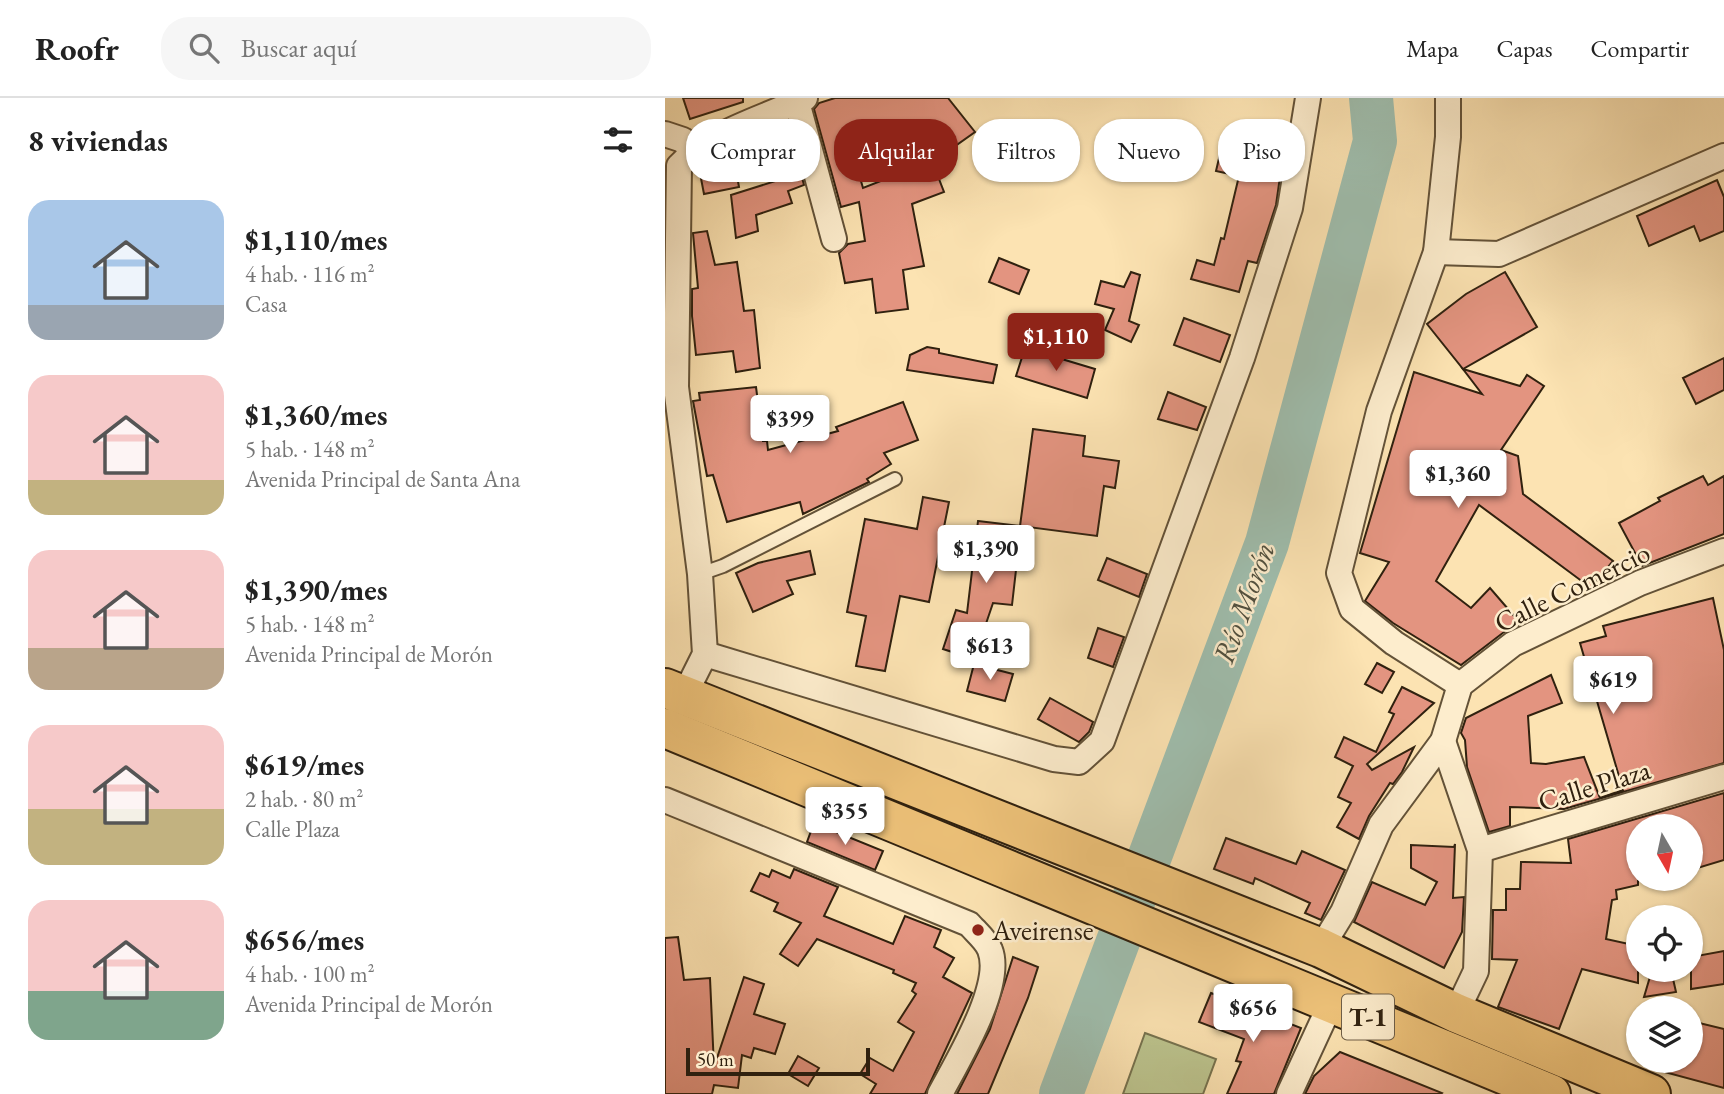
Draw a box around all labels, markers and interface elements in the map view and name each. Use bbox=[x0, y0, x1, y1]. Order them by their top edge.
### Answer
search box bbox=[161, 17, 651, 80]
text: Roofr bbox=[35, 27, 119, 70]
icon: search bbox=[185, 29, 223, 67]
text: Buscar aquí bbox=[241, 31, 357, 65]
text: Mapa bbox=[1406, 33, 1458, 64]
text: Capas bbox=[1496, 33, 1552, 64]
text: Compartir bbox=[1590, 33, 1689, 64]
chip: Comprar bbox=[686, 119, 820, 182]
chip: Alquilar bbox=[834, 119, 958, 182]
chip: Filtros bbox=[972, 119, 1080, 182]
chip: Nuevo bbox=[1094, 119, 1204, 182]
chip: Piso bbox=[1218, 119, 1305, 182]
text: 8 viviendas bbox=[28, 121, 168, 160]
icon: filters bbox=[599, 121, 637, 159]
text: $1,110/mes bbox=[245, 220, 388, 259]
icon: home bbox=[84, 228, 168, 312]
text: 4 hab. · 116 m² bbox=[245, 259, 375, 289]
text: Casa bbox=[245, 289, 287, 319]
pin: $1,110 bbox=[999, 314, 1113, 373]
text: $1,110 bbox=[1024, 321, 1088, 351]
text: $1,360/mes bbox=[245, 395, 388, 434]
pin: $399 bbox=[749, 396, 831, 455]
icon: home bbox=[84, 403, 168, 487]
text: $399 bbox=[766, 403, 814, 433]
text: 5 hab. · 148 m² bbox=[245, 434, 375, 464]
pin: $1,360 bbox=[1401, 450, 1515, 510]
text: $1,360 bbox=[1426, 458, 1490, 488]
text: Avenida Principal de Santa Ana bbox=[245, 464, 520, 494]
pin: $1,390 bbox=[929, 526, 1043, 585]
text: $1,390 bbox=[954, 533, 1018, 563]
street label: Calle Comercio bbox=[1488, 534, 1656, 640]
water label: Río Morón bbox=[1204, 537, 1283, 669]
text: $1,390/mes bbox=[245, 570, 388, 609]
icon: home bbox=[84, 578, 168, 662]
text: 5 hab. · 148 m² bbox=[245, 609, 375, 639]
pin: $613 bbox=[949, 622, 1031, 682]
text: $613 bbox=[966, 630, 1014, 660]
text: Avenida Principal de Morón bbox=[245, 639, 493, 669]
pin: $619 bbox=[1572, 656, 1654, 716]
text: $619 bbox=[1589, 664, 1637, 694]
text: $619/mes bbox=[245, 745, 364, 784]
street label: Calle Plaza bbox=[1533, 751, 1655, 819]
icon: home bbox=[84, 753, 168, 837]
text: 2 hab. · 80 m² bbox=[245, 784, 364, 814]
pin: $355 bbox=[804, 788, 886, 847]
text: $355 bbox=[821, 795, 869, 825]
text: Calle Plaza bbox=[245, 814, 340, 844]
north arrow bbox=[1626, 814, 1703, 891]
map controls bbox=[1626, 814, 1703, 1073]
button: locate bbox=[1626, 905, 1703, 982]
place label: Aveirense bbox=[991, 912, 1094, 948]
text: $656/mes bbox=[245, 920, 364, 959]
marker: Aveirense bbox=[970, 922, 986, 938]
icon: home bbox=[84, 928, 168, 1012]
text: 4 hab. · 100 m² bbox=[245, 959, 375, 989]
pin: $656 bbox=[1212, 984, 1294, 1044]
text: Avenida Principal de Morón bbox=[245, 989, 493, 1019]
text: $656 bbox=[1229, 992, 1277, 1022]
road number: T-1 bbox=[1342, 994, 1394, 1040]
button: layers bbox=[1626, 996, 1703, 1073]
scale bar bbox=[686, 1045, 870, 1077]
text: 50 m bbox=[697, 1047, 734, 1072]

